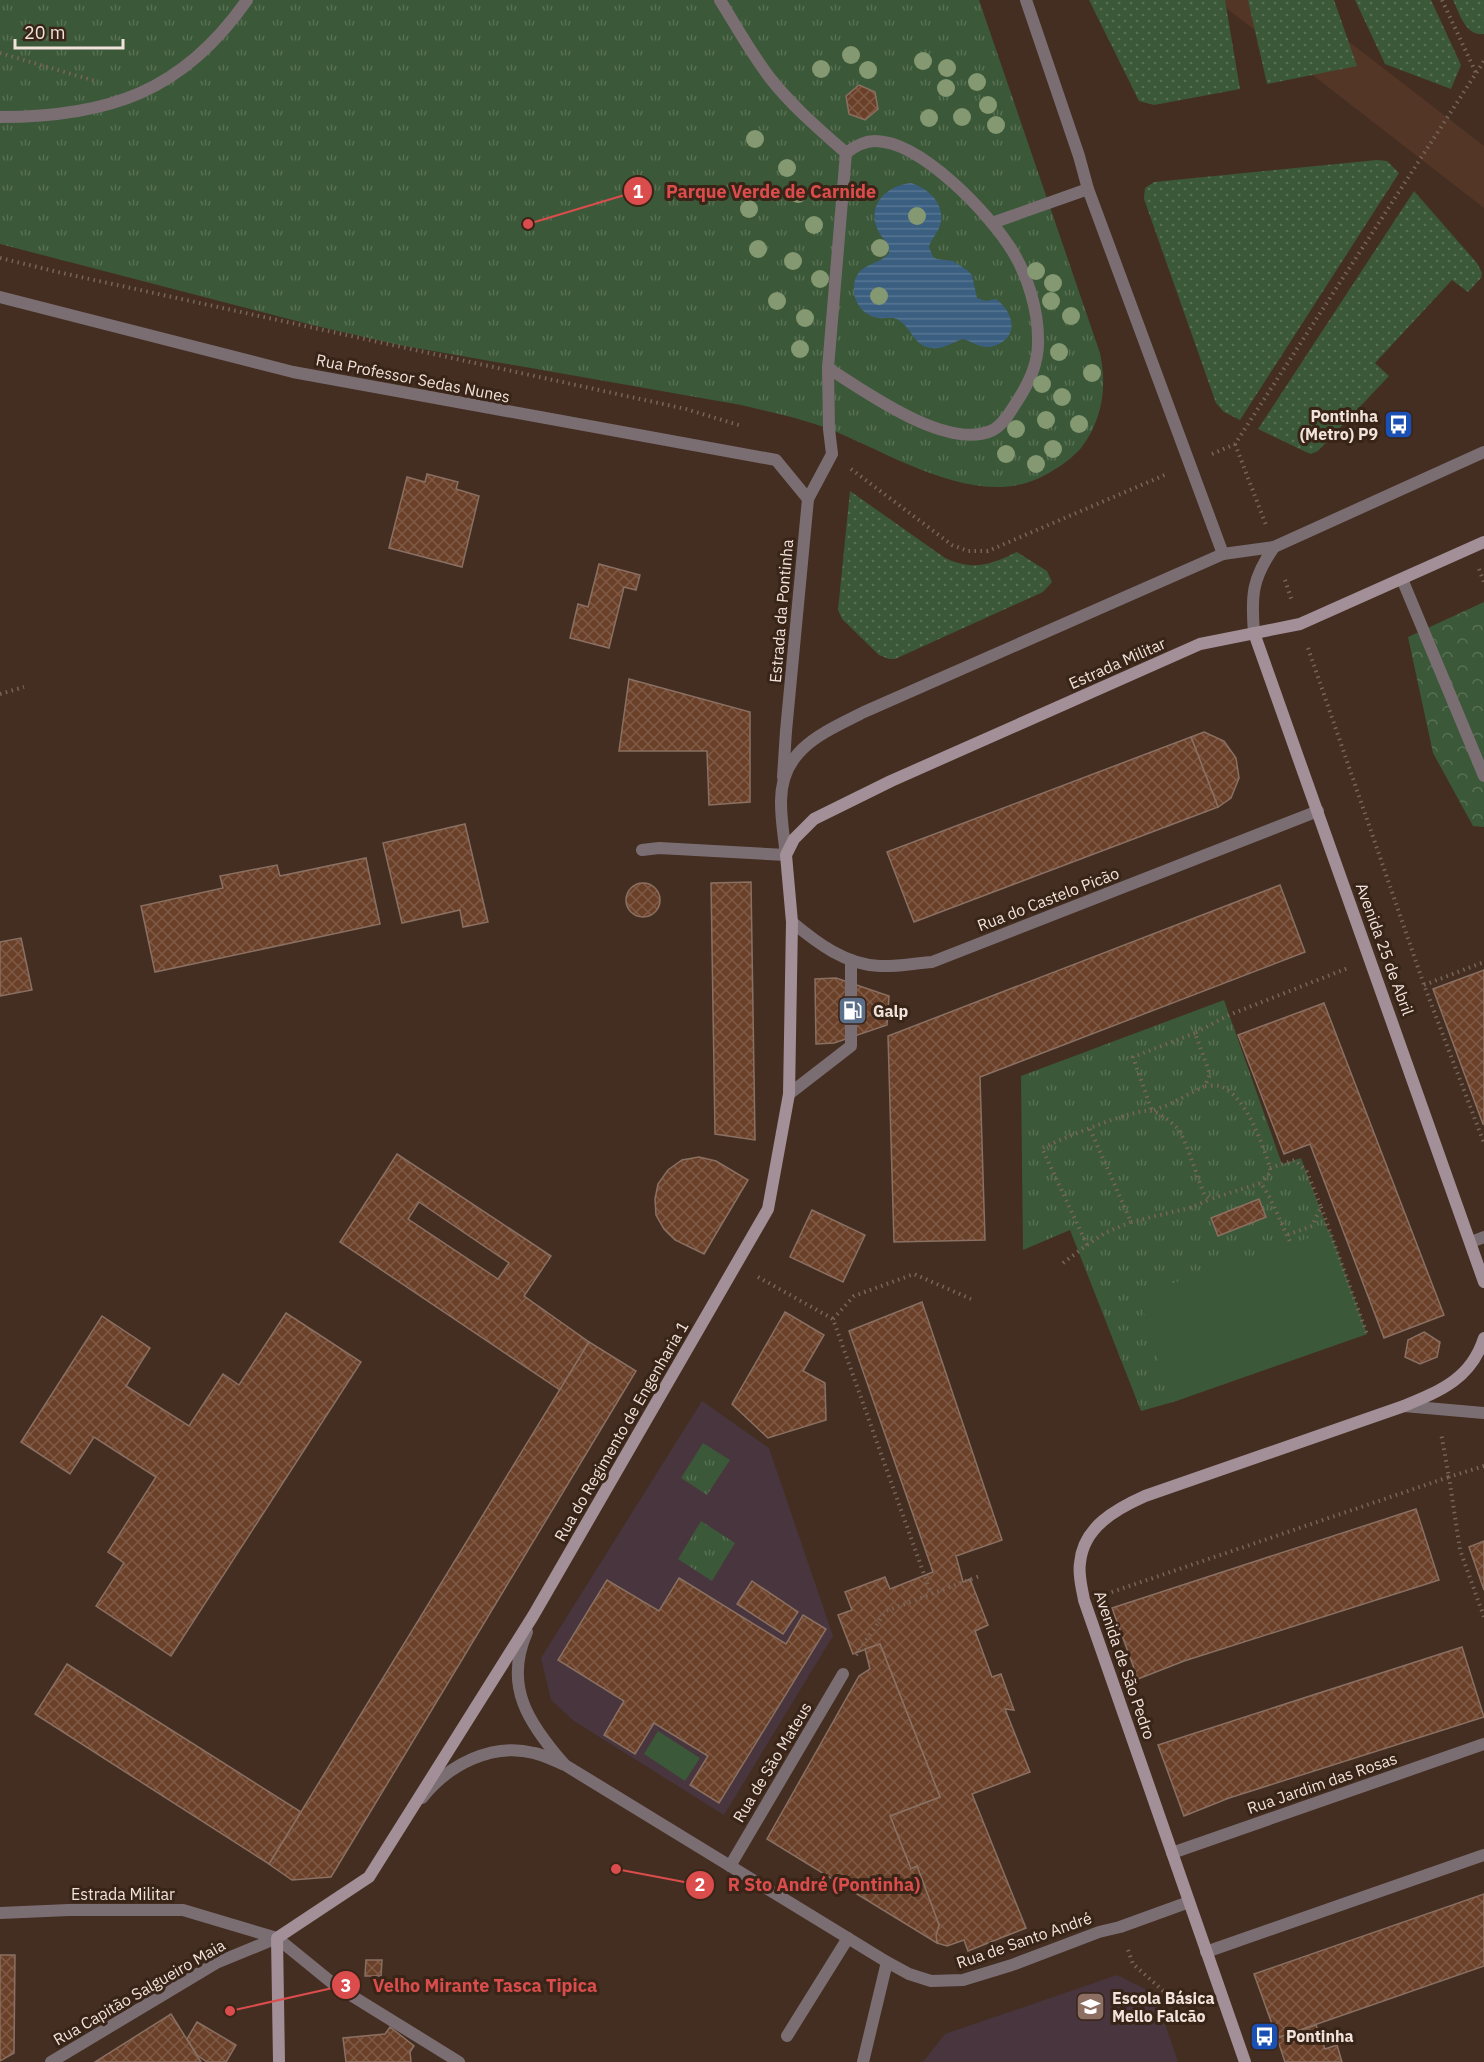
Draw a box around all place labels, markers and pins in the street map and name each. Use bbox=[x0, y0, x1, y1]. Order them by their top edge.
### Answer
callout: Parque Verde de Carnide bbox=[623, 173, 888, 209]
place label: Pontinha (Metro) P9 bbox=[1300, 406, 1378, 444]
bus stop icon: Pontinha (Metro) P9 bbox=[1383, 409, 1415, 441]
fuel station icon: Galp bbox=[836, 995, 868, 1027]
place label: Galp bbox=[873, 1001, 908, 1021]
callout: R Sto André (Pontinha) bbox=[685, 1867, 932, 1903]
callout: Velho Mirante Tasca Tipica bbox=[331, 1967, 610, 2003]
place label: Escola Básica Mello Falcão bbox=[1112, 1988, 1215, 2026]
school or university icon: Escola Básica Mello Falcão bbox=[1075, 1991, 1107, 2023]
bus stop icon: Pontinha bbox=[1249, 2020, 1281, 2052]
place label: Pontinha bbox=[1286, 2026, 1354, 2046]

